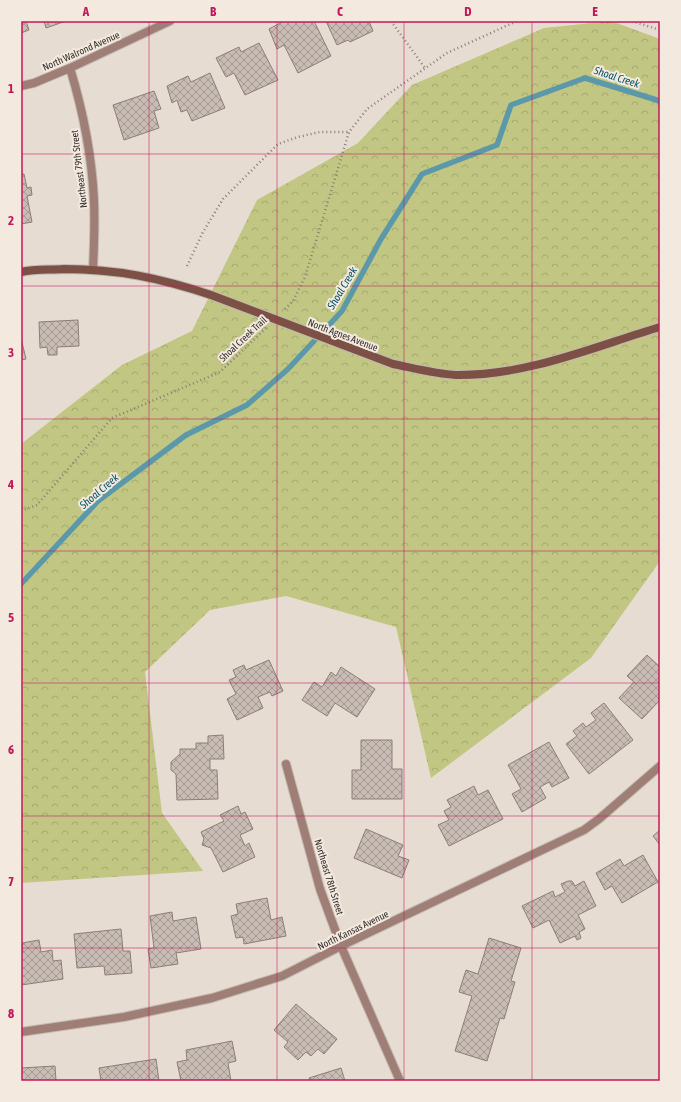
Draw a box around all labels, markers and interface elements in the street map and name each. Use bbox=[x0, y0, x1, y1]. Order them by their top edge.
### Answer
text: A bbox=[82, 4, 90, 19]
text: B bbox=[210, 4, 217, 19]
text: C bbox=[337, 4, 343, 19]
text: D bbox=[464, 4, 472, 19]
text: E bbox=[592, 4, 598, 19]
street label: North Walrond Avenue bbox=[41, 29, 122, 73]
water label: Shoal Creek bbox=[592, 64, 641, 90]
text: 1 bbox=[8, 81, 14, 96]
street label: Northeast 79th Street bbox=[69, 129, 89, 209]
text: 2 bbox=[8, 213, 14, 228]
water label: Shoal Creek bbox=[324, 265, 359, 312]
street label: Shoal Creek Trail bbox=[217, 314, 269, 364]
street label: North Agnes Avenue bbox=[307, 317, 380, 354]
text: 3 bbox=[8, 345, 14, 360]
water label: Shoal Creek bbox=[77, 471, 121, 512]
text: 4 bbox=[7, 477, 14, 492]
text: 5 bbox=[8, 610, 14, 625]
text: 6 bbox=[8, 742, 14, 757]
street label: Northeast 78th Street bbox=[312, 838, 346, 916]
text: 7 bbox=[8, 874, 14, 889]
street label: North Kansas Avenue bbox=[316, 908, 391, 952]
text: 8 bbox=[8, 1006, 14, 1021]

